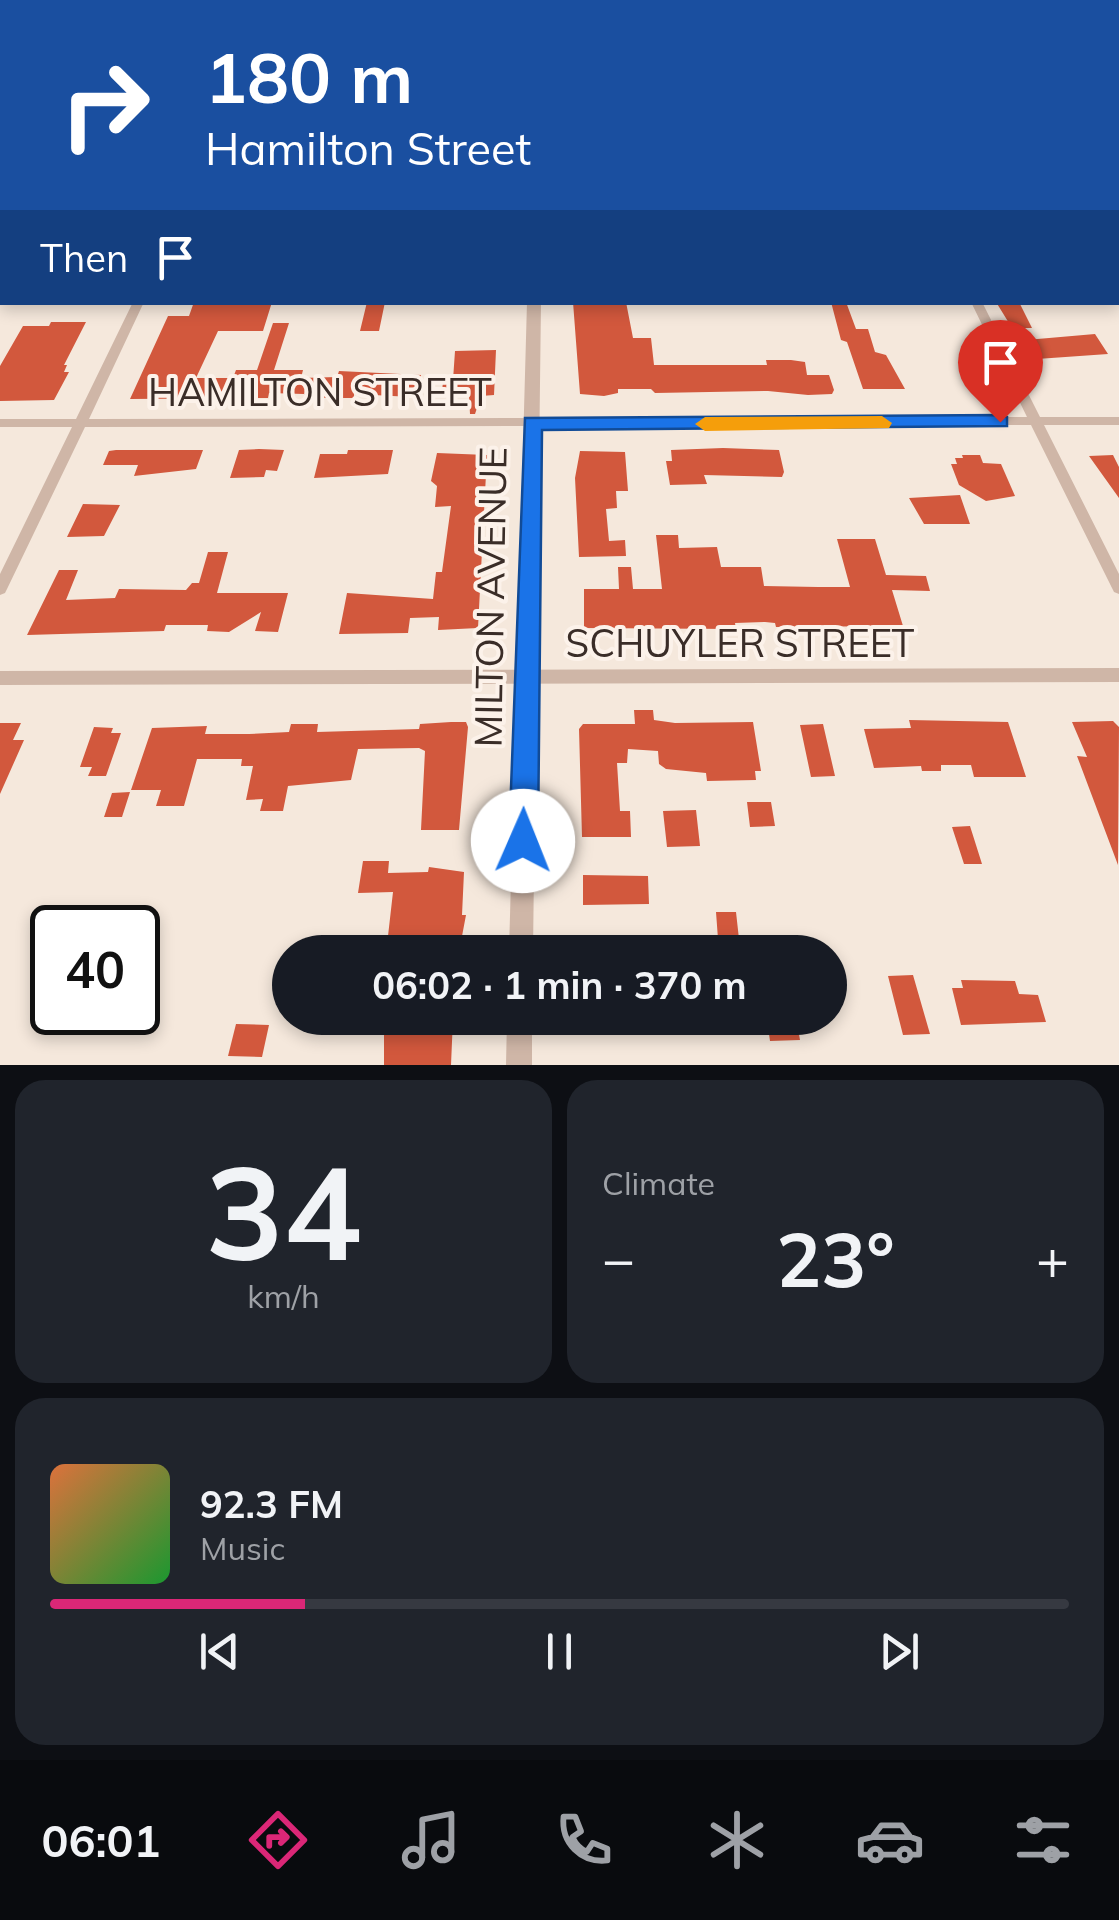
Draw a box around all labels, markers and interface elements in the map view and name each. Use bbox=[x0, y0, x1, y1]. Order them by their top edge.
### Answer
text: 180 m bbox=[205, 33, 413, 121]
icon: right bbox=[40, 40, 170, 170]
text: Hamilton Street bbox=[205, 120, 531, 176]
icon: arrive bbox=[148, 230, 203, 285]
text: Then bbox=[40, 234, 128, 282]
pin bbox=[958, 320, 1043, 423]
icon: arrive bbox=[973, 335, 1028, 390]
street label: HAMILTON STREET bbox=[148, 368, 492, 416]
street label: MILTON AVENUE bbox=[463, 446, 517, 748]
street label: SCHUYLER STREET bbox=[566, 619, 914, 667]
position arrow bbox=[471, 789, 575, 893]
speed limit sign: 40 bbox=[30, 905, 160, 1035]
text: 06:02 · 1 min · 370 m bbox=[372, 961, 747, 1009]
text: 34 bbox=[205, 1129, 362, 1293]
text: Climate bbox=[602, 1163, 715, 1203]
text: 23° bbox=[776, 1212, 895, 1306]
text: − bbox=[602, 1224, 635, 1293]
text: + bbox=[1036, 1224, 1069, 1293]
text: km/h bbox=[247, 1276, 320, 1316]
text: 92.3 FM bbox=[200, 1480, 343, 1528]
text: Music bbox=[200, 1528, 285, 1568]
icon: previous bbox=[192, 1624, 247, 1679]
icon: pause bbox=[532, 1624, 587, 1679]
icon: next bbox=[872, 1624, 927, 1679]
icon: directions bbox=[243, 1805, 313, 1875]
icon: music bbox=[396, 1805, 466, 1875]
icon: phone bbox=[549, 1805, 619, 1875]
icon: climate bbox=[702, 1805, 772, 1875]
icon: car bbox=[855, 1805, 925, 1875]
icon: filters bbox=[1008, 1805, 1078, 1875]
text: 06:01 bbox=[41, 1812, 161, 1868]

